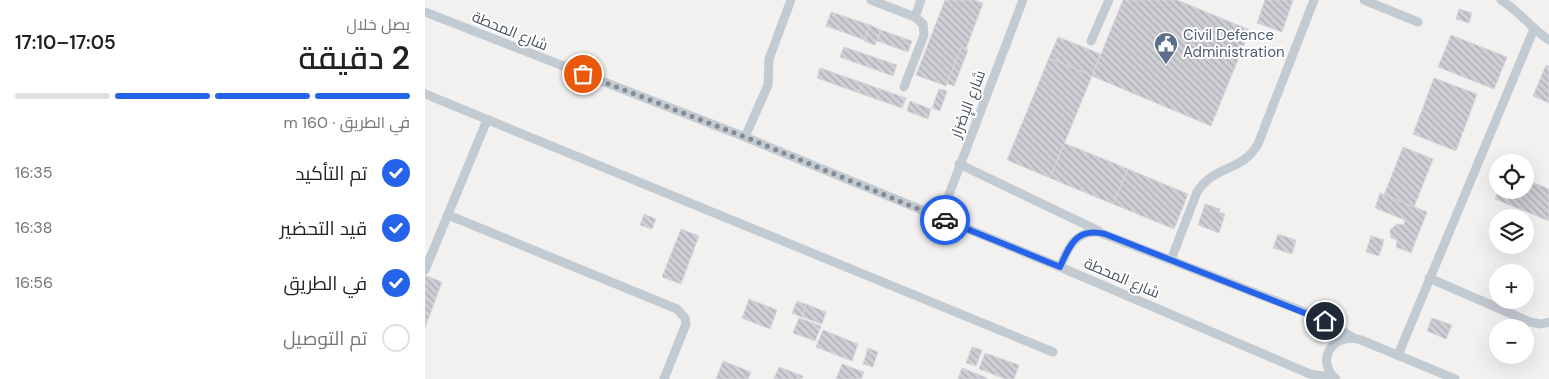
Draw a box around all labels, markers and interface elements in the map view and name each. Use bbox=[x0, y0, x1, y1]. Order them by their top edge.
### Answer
street label: شارع المحطة bbox=[469, 7, 551, 56]
text: يصل خلال bbox=[346, 14, 410, 35]
place label: Civil Defence Administration bbox=[1183, 25, 1285, 62]
text: 17:05–17:10 bbox=[15, 30, 116, 55]
public building icon: Civil Defence Administration bbox=[1153, 31, 1179, 65]
text: 2 دقيقة bbox=[299, 37, 410, 79]
pin bbox=[562, 53, 604, 95]
icon: bag bbox=[569, 60, 597, 88]
street label: شارع الإِصْرَار bbox=[946, 67, 991, 142]
text: في الطريق · 160 m bbox=[284, 112, 410, 133]
map controls bbox=[1489, 154, 1534, 364]
button: locate bbox=[1489, 154, 1534, 199]
icon: check bbox=[382, 159, 410, 187]
text: تم التأكيد bbox=[295, 161, 367, 186]
text: 16:35 bbox=[15, 162, 53, 183]
courier bbox=[920, 195, 970, 245]
icon: car bbox=[931, 206, 959, 234]
button: layers bbox=[1489, 209, 1534, 254]
icon: check bbox=[382, 214, 410, 242]
text: قيد التحضير bbox=[280, 216, 367, 241]
text: 16:38 bbox=[15, 217, 52, 238]
street label: شارع المحطة bbox=[1081, 253, 1163, 304]
button: + bbox=[1489, 264, 1534, 309]
icon: check bbox=[382, 269, 410, 297]
text: في الطريق bbox=[284, 271, 367, 296]
text: 16:56 bbox=[15, 272, 53, 293]
pin bbox=[1304, 300, 1346, 342]
icon: home bbox=[1311, 307, 1339, 335]
button: − bbox=[1489, 319, 1534, 364]
text: تم التوصيل bbox=[283, 326, 367, 351]

